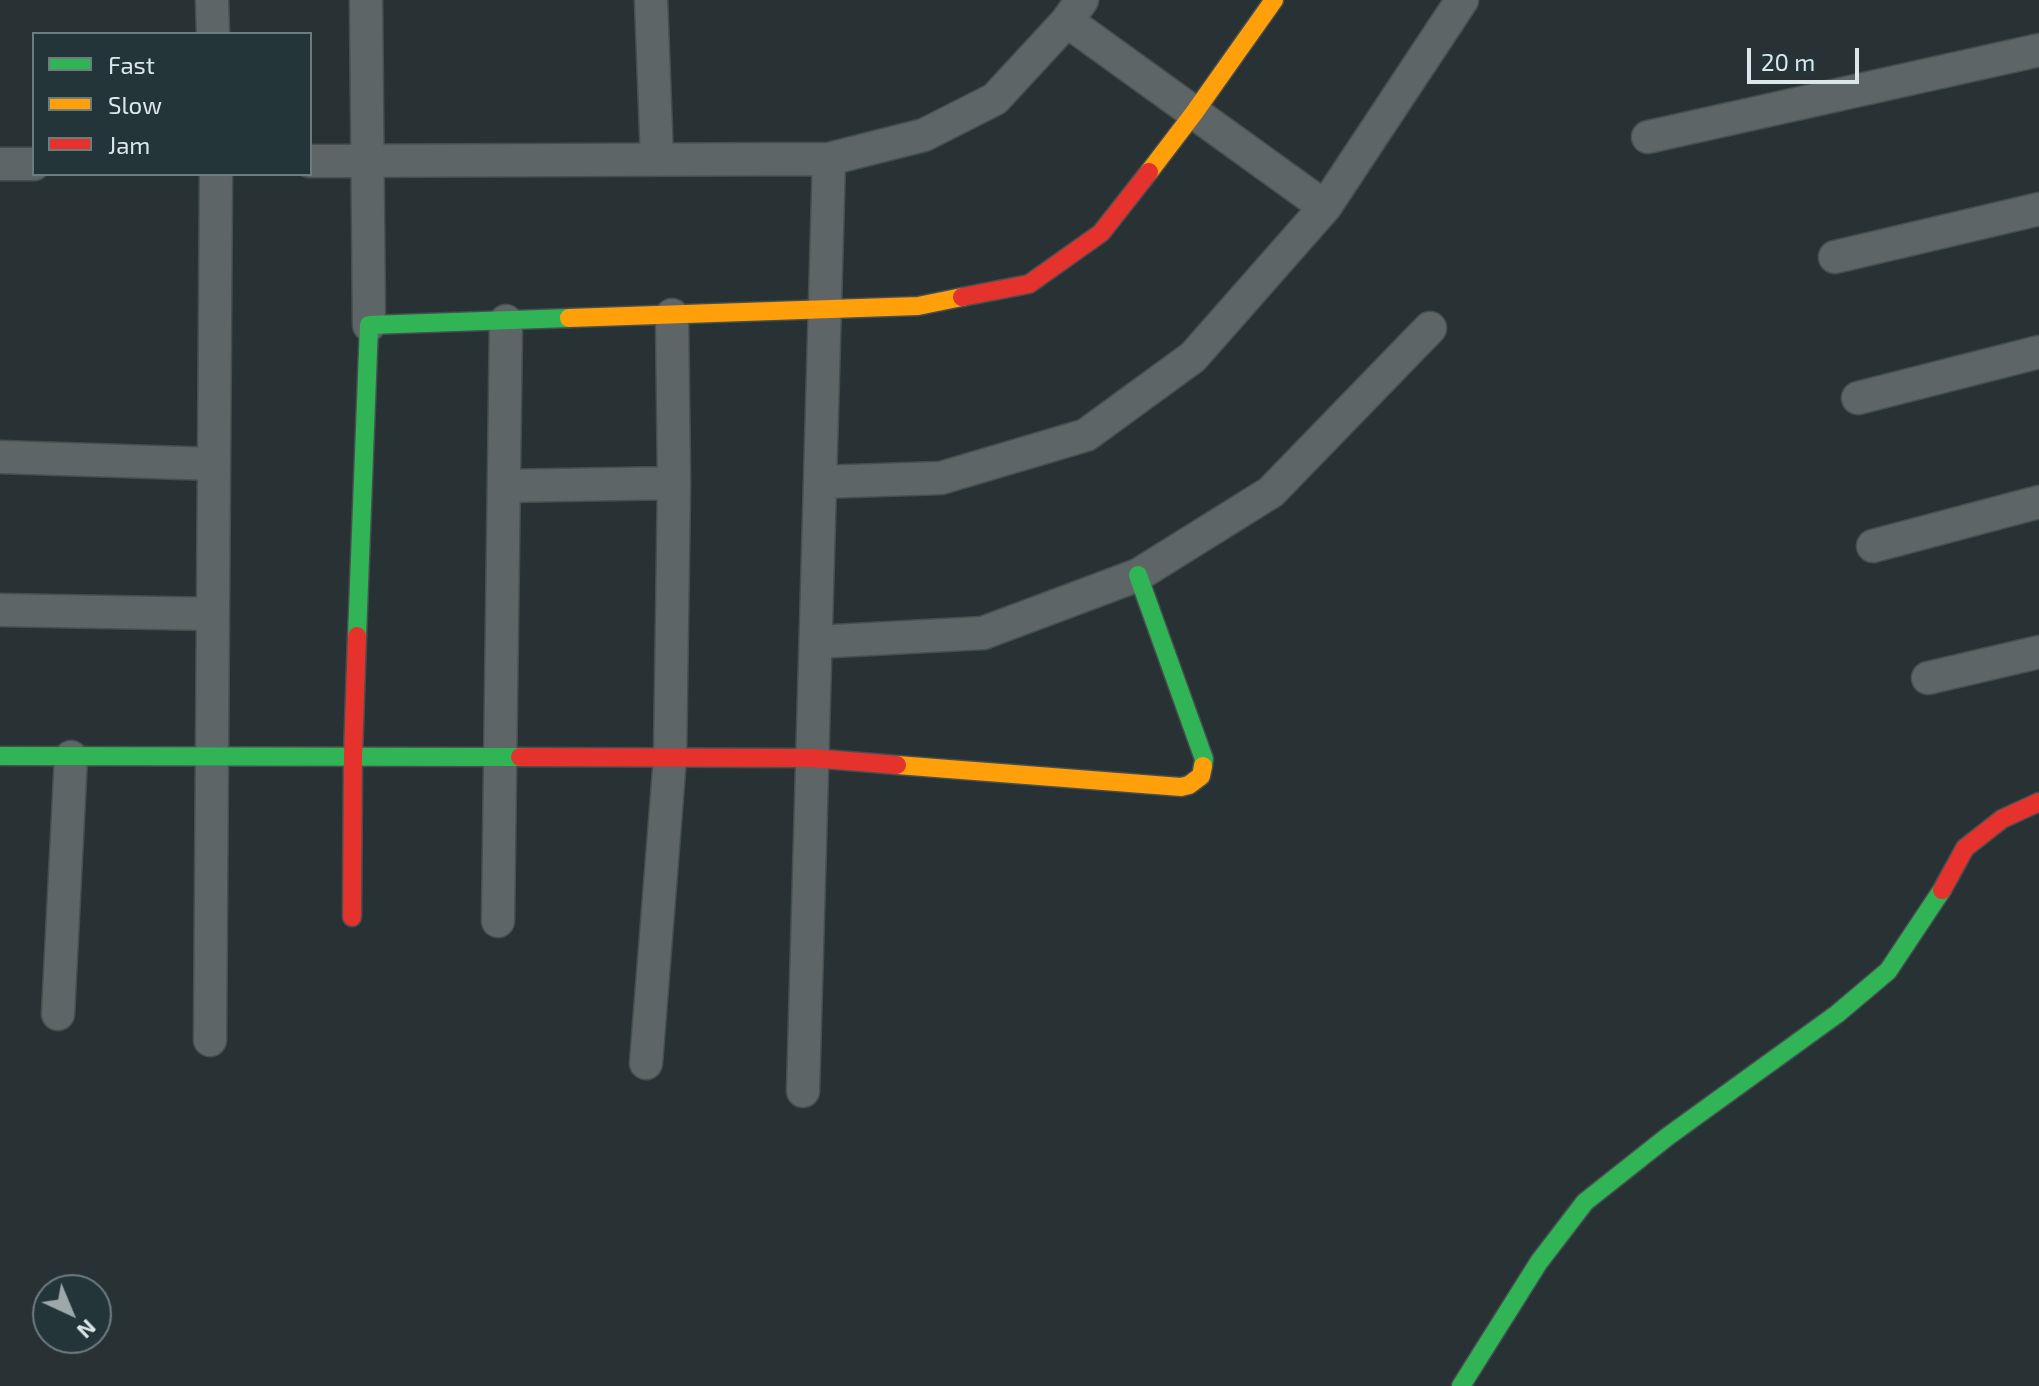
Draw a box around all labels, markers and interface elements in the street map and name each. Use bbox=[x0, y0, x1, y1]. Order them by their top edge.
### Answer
legend bbox=[32, 32, 312, 176]
scale bar bbox=[1751, 32, 1863, 82]
text: 20 m bbox=[1761, 47, 1815, 76]
text: Fast bbox=[108, 50, 155, 79]
text: Slow bbox=[108, 90, 162, 119]
text: Jam bbox=[108, 130, 150, 159]
north arrow bbox=[32, 1274, 112, 1354]
text: N bbox=[73, 1315, 102, 1345]

